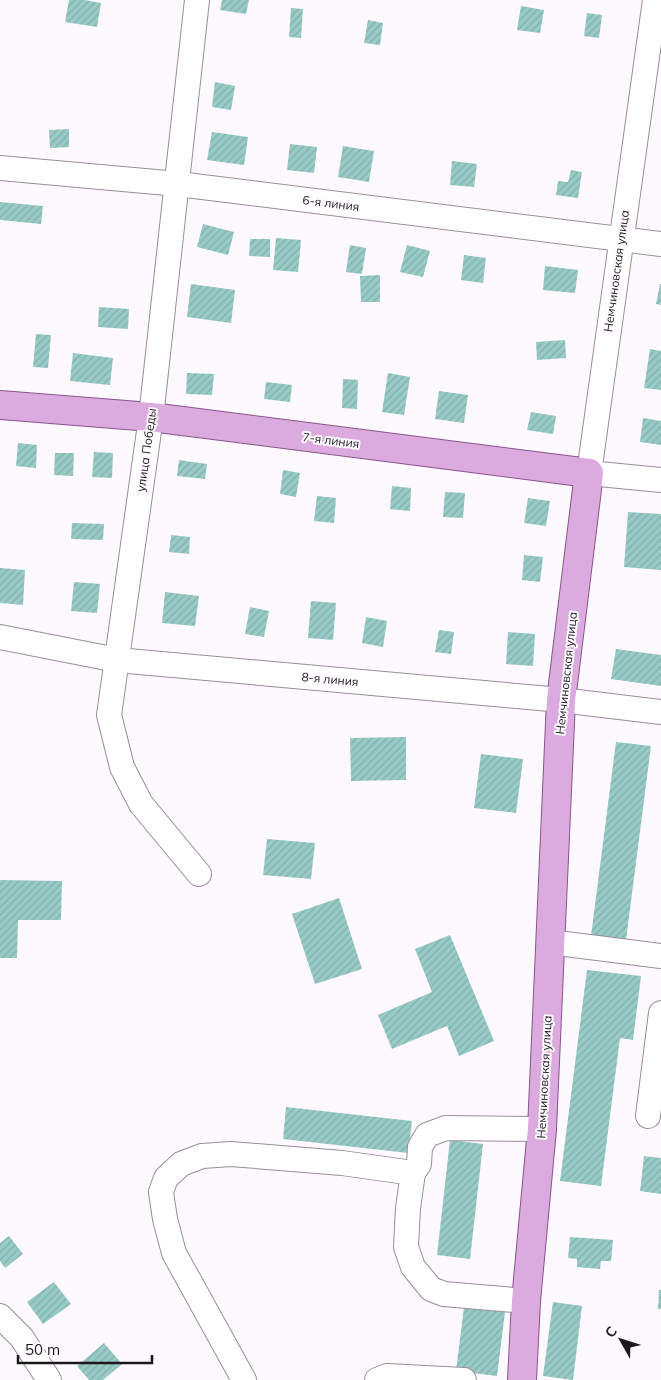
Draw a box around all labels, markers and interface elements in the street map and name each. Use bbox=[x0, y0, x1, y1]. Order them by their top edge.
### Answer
street label: 6-я линия bbox=[302, 192, 360, 214]
street label: Немчиновская улица bbox=[600, 209, 632, 333]
street label: улица Победы bbox=[133, 407, 159, 493]
street label: 7-я линия bbox=[302, 429, 360, 451]
street label: Немчиновская улица bbox=[552, 611, 580, 735]
street label: 8-я линия bbox=[301, 669, 359, 689]
street label: Немчиновская улица bbox=[533, 1015, 555, 1139]
north arrow bbox=[596, 1315, 646, 1365]
text: С bbox=[601, 1322, 621, 1341]
scale bar bbox=[18, 1332, 151, 1364]
text: 50 m bbox=[25, 1340, 60, 1359]

